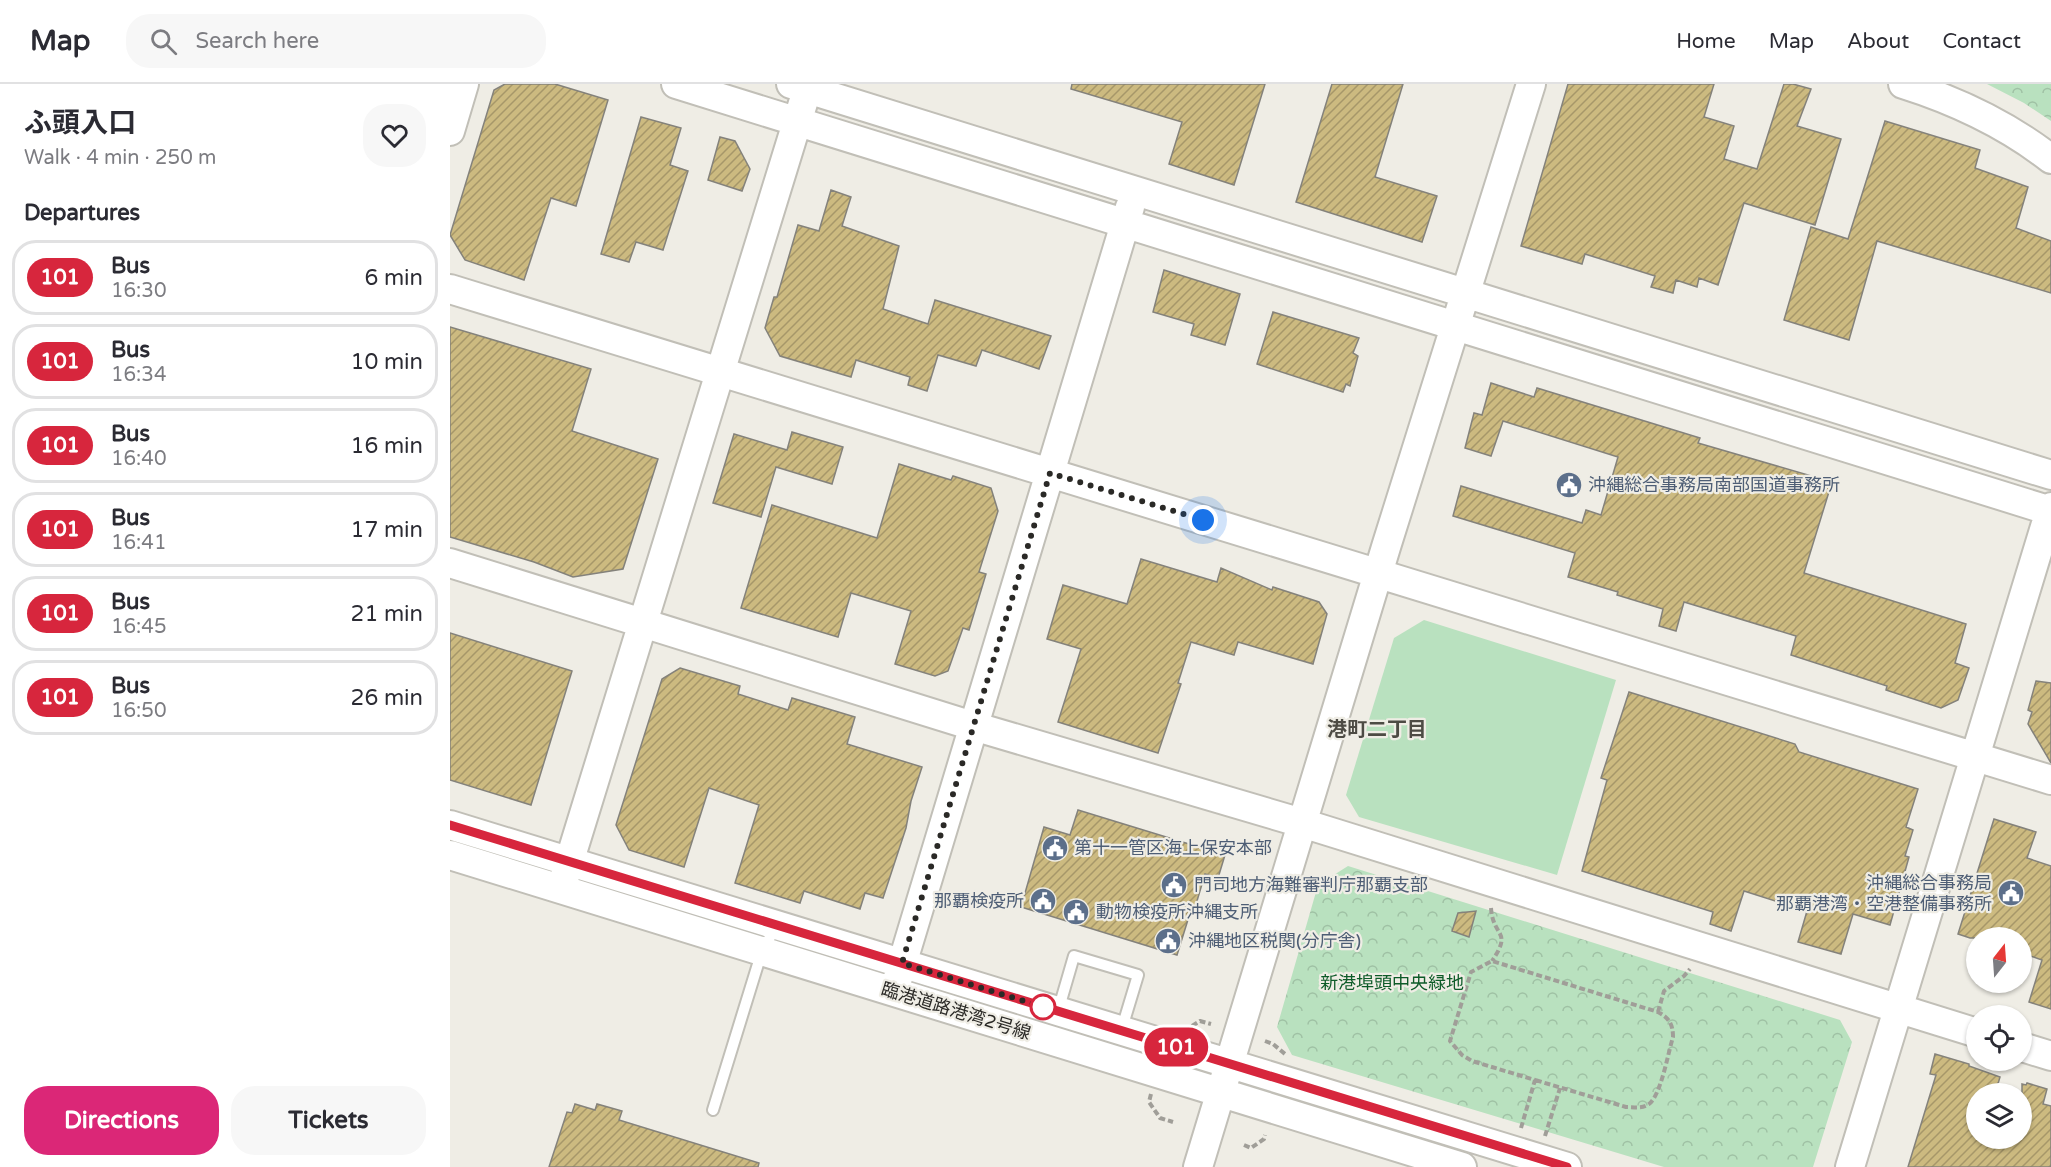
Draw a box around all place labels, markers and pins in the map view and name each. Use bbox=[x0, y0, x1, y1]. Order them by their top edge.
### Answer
public building icon: 沖縄総合事務局南部国道事務所 bbox=[1554, 470, 1584, 500]
place label: 沖縄総合事務局南部国道事務所 bbox=[1588, 474, 1840, 496]
public building icon: 第十一管区海上保安本部 bbox=[1040, 833, 1070, 863]
place label: 第十一管区海上保安本部 bbox=[1074, 837, 1272, 859]
public building icon: 門司地方海難審判庁那覇支部 bbox=[1159, 870, 1189, 900]
place label: 沖縄総合事務局 那覇港湾・空港整備事務所 bbox=[1776, 872, 1992, 915]
place label: 門司地方海難審判庁那覇支部 bbox=[1194, 874, 1428, 896]
public building icon: 沖縄総合事務局 那覇港湾・空港整備事務所 bbox=[1996, 878, 2026, 908]
public building icon: 那覇検疫所 bbox=[1028, 886, 1058, 916]
place label: 那覇検疫所 bbox=[934, 890, 1024, 912]
public building icon: 動物検疫所沖縄支所 bbox=[1061, 897, 1091, 927]
place label: 動物検疫所沖縄支所 bbox=[1096, 901, 1258, 923]
public building icon: 沖縄地区税関(分庁舎) bbox=[1153, 926, 1183, 956]
place label: 沖縄地区税関(分庁舎) bbox=[1188, 930, 1361, 952]
unlabelled marker bbox=[1030, 994, 1056, 1020]

